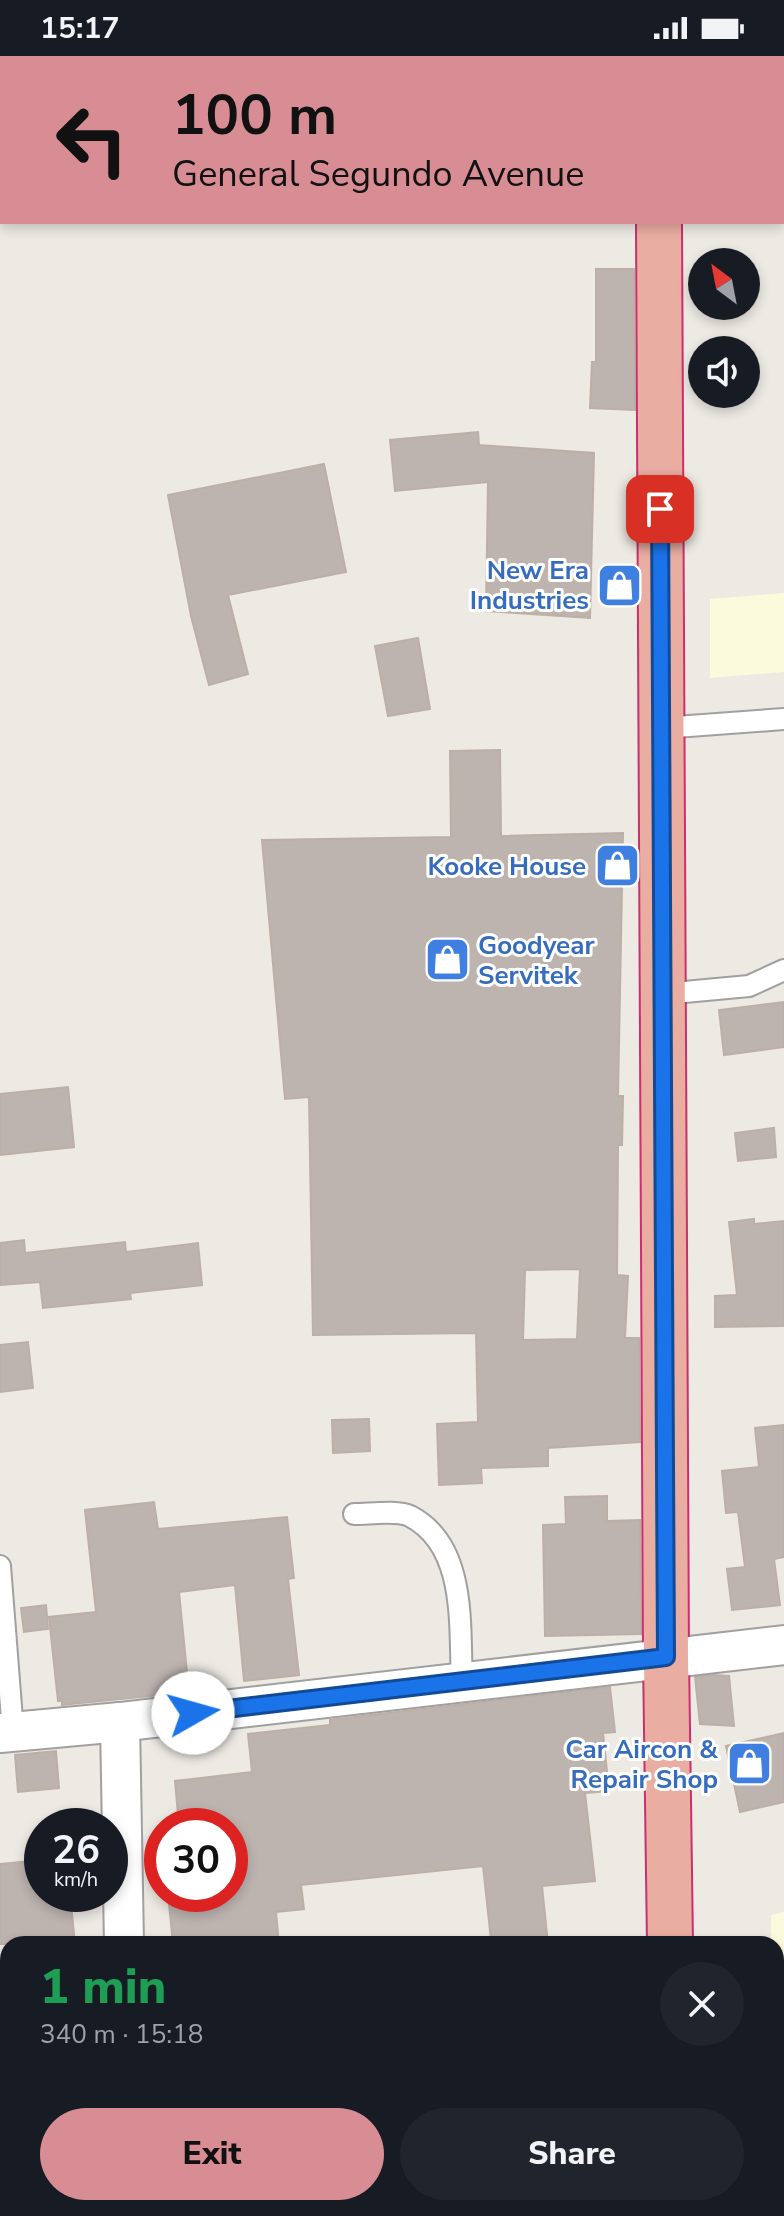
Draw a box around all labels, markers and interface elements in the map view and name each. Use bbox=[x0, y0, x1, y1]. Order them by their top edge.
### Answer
text: 15:17 bbox=[40, 8, 119, 49]
text: 100 m bbox=[172, 77, 337, 154]
icon: left bbox=[40, 88, 144, 192]
text: General Segundo Avenue bbox=[172, 150, 584, 199]
north arrow bbox=[688, 248, 760, 320]
map controls bbox=[688, 248, 760, 408]
button: sound bbox=[688, 336, 760, 408]
pin bbox=[626, 475, 694, 543]
icon: arrive bbox=[638, 487, 682, 531]
place label: New Era Industries bbox=[470, 553, 589, 618]
shop icon: New Era Industries bbox=[596, 561, 644, 609]
shop icon: Kooke House bbox=[593, 842, 641, 890]
place label: Kooke House bbox=[427, 849, 586, 884]
place label: Goodyear Servitek bbox=[478, 928, 595, 993]
shop icon: Goodyear Servitek bbox=[423, 936, 471, 984]
position arrow bbox=[151, 1671, 235, 1755]
place label: Car Aircon & Repair Shop bbox=[565, 1732, 719, 1797]
shop icon: Car Aircon & Repair Shop bbox=[725, 1740, 773, 1788]
speed limit sign: 30 bbox=[144, 1808, 248, 1912]
text: 26 bbox=[52, 1823, 100, 1877]
text: km/h bbox=[54, 1866, 98, 1893]
text: 1 min bbox=[40, 1954, 166, 2020]
button: close bbox=[660, 1962, 744, 2046]
text: 340 m · 15:18 bbox=[40, 2017, 203, 2052]
button: Exit bbox=[40, 2108, 384, 2200]
button: Share bbox=[400, 2108, 744, 2200]

